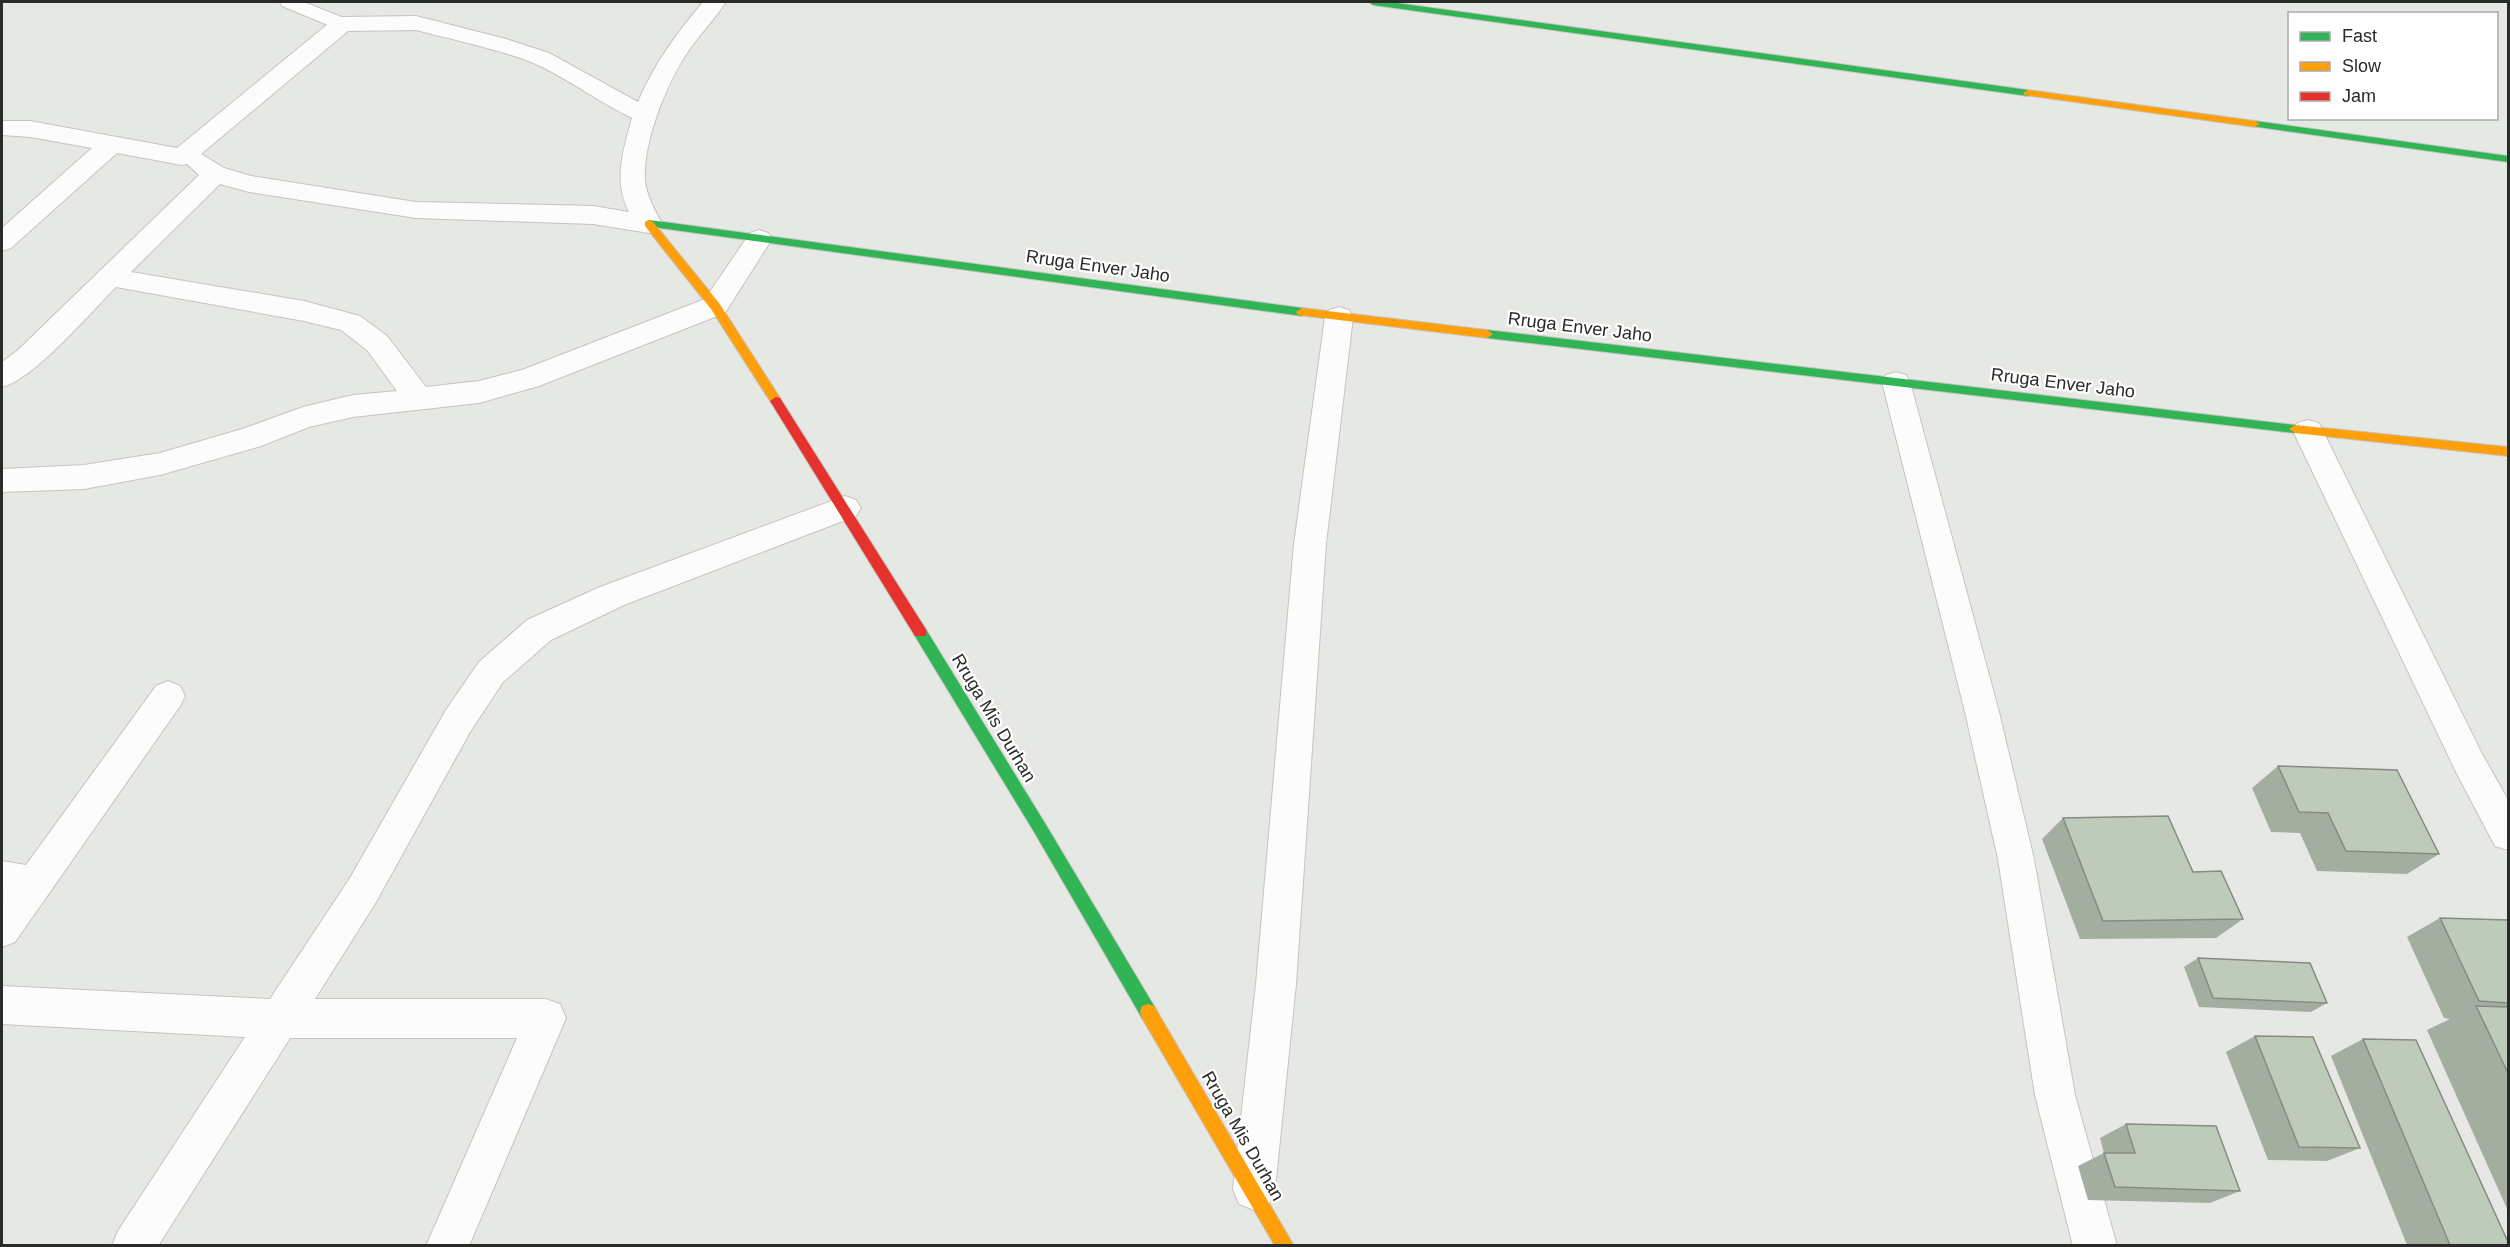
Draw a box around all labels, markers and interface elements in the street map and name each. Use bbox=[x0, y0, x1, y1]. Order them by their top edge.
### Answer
legend bbox=[2288, 12, 2498, 120]
text: Fast bbox=[2342, 26, 2377, 46]
text: Slow bbox=[2342, 56, 2382, 76]
text: Jam bbox=[2342, 86, 2376, 106]
street label: Rruga Enver Jaho bbox=[1025, 246, 1171, 286]
street label: Rruga Enver Jaho bbox=[1507, 308, 1653, 346]
street label: Rruga Enver Jaho bbox=[1990, 364, 2136, 402]
street label: Rruga Mis Durhan bbox=[948, 650, 1040, 786]
street label: Rruga Mis Durhan bbox=[1198, 1068, 1288, 1204]

